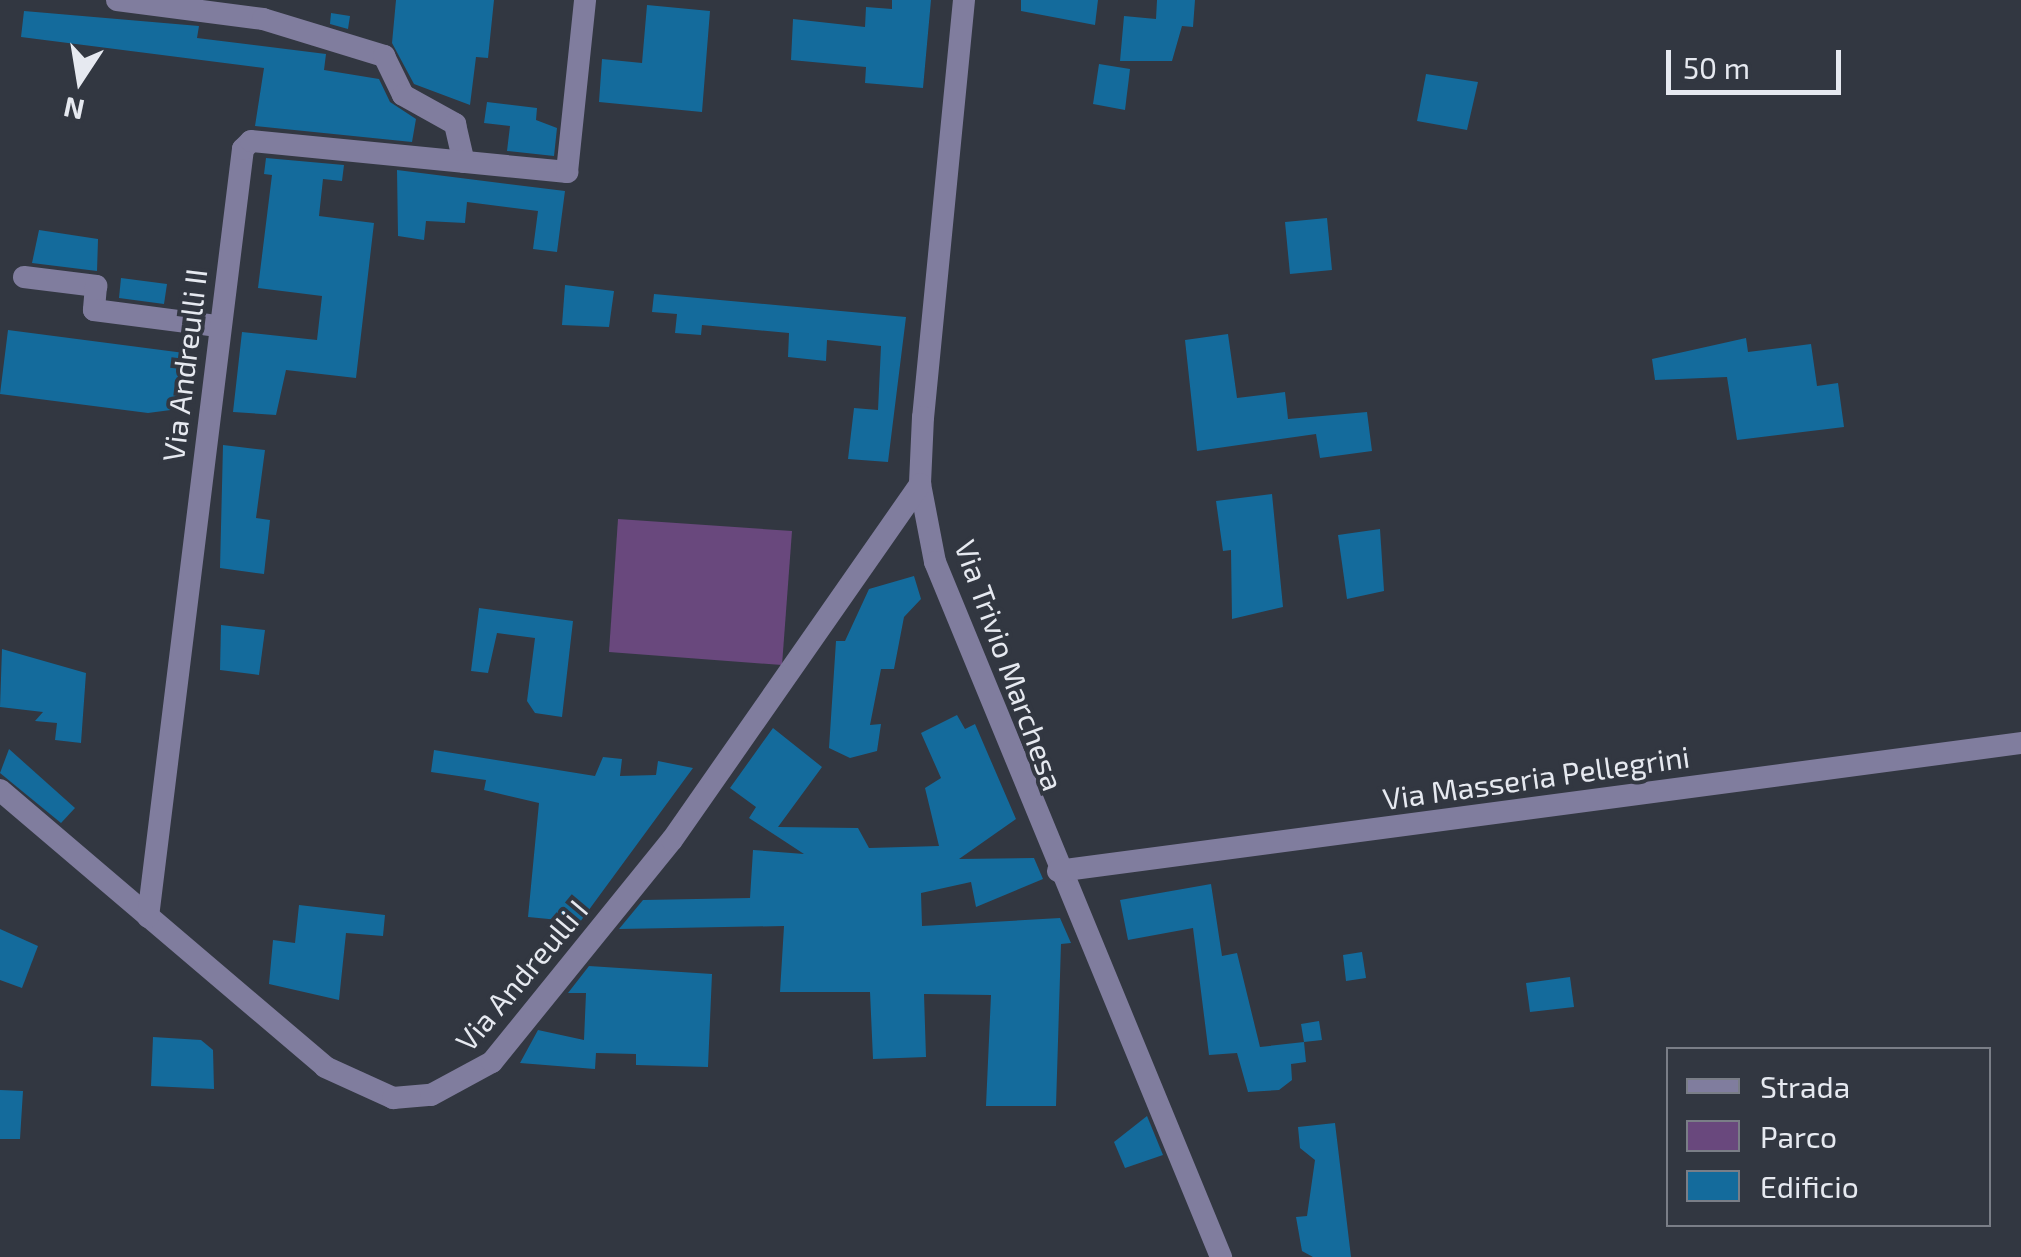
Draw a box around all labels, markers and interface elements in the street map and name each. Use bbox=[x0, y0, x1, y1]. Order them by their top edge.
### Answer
north arrow bbox=[30, 30, 130, 130]
scale bar bbox=[1671, 30, 1846, 92]
text: 50 m bbox=[1683, 49, 1750, 85]
text: N bbox=[60, 91, 87, 128]
street label: Via Andreulli II bbox=[154, 266, 214, 464]
street label: Via Trivio Marchesa bbox=[948, 535, 1072, 795]
street label: Via Masseria Pellegrini bbox=[1380, 738, 1692, 816]
street label: Via Andreulli I bbox=[447, 892, 595, 1058]
legend bbox=[1666, 1047, 1991, 1227]
text: Strada bbox=[1760, 1068, 1850, 1104]
text: Parco bbox=[1760, 1118, 1837, 1154]
text: Edificio bbox=[1760, 1168, 1859, 1204]

